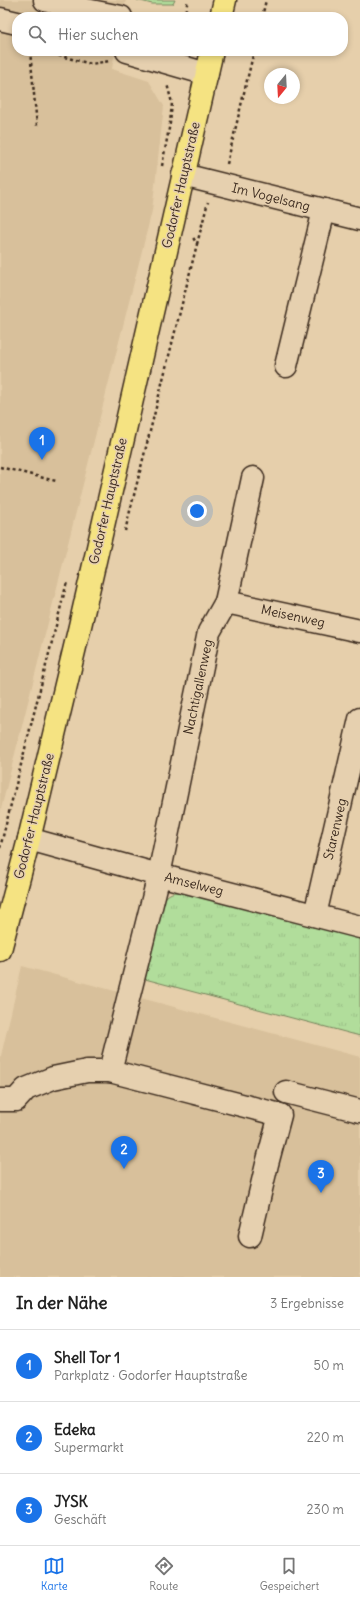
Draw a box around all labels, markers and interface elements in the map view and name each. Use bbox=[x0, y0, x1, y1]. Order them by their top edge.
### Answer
search box bbox=[12, 12, 348, 56]
icon: search bbox=[26, 23, 48, 45]
text: Hier suchen bbox=[58, 25, 138, 44]
north arrow bbox=[264, 68, 300, 104]
street label: Godorfer Hauptstraße bbox=[158, 120, 204, 250]
street label: Im Vogelsang bbox=[230, 179, 312, 215]
pin: 1 bbox=[29, 427, 55, 460]
street label: Godorfer Hauptstraße bbox=[85, 436, 131, 566]
your location bbox=[187, 501, 207, 521]
street label: Meisenweg bbox=[259, 601, 327, 631]
street label: Nachtigallenweg bbox=[180, 638, 216, 736]
street label: Godorfer Hauptstraße bbox=[10, 751, 58, 881]
street label: Starenweg bbox=[320, 797, 350, 861]
street label: Amselweg bbox=[163, 868, 225, 900]
pin: 2 bbox=[111, 1136, 137, 1169]
pin: 3 bbox=[308, 1160, 334, 1193]
text: In der Nähe bbox=[16, 1292, 108, 1314]
text: 3 Ergebnisse bbox=[270, 1295, 344, 1312]
text: Shell Tor 1 bbox=[54, 1348, 120, 1367]
text: 1 bbox=[26, 1357, 32, 1374]
text: 50 m bbox=[313, 1357, 344, 1374]
text: Parkplatz · Godorfer Hauptstraße bbox=[54, 1367, 248, 1384]
text: Edeka bbox=[54, 1420, 96, 1439]
text: 2 bbox=[25, 1429, 33, 1446]
text: 220 m bbox=[307, 1429, 344, 1446]
text: Supermarkt bbox=[54, 1439, 124, 1456]
text: JYSK bbox=[54, 1492, 88, 1511]
text: 3 bbox=[25, 1501, 33, 1518]
text: 230 m bbox=[306, 1501, 344, 1518]
text: Geschäft bbox=[54, 1511, 106, 1528]
tab: Karte bbox=[41, 1555, 68, 1593]
tab: Route bbox=[149, 1555, 178, 1593]
tab: Gespeichert bbox=[260, 1555, 319, 1593]

